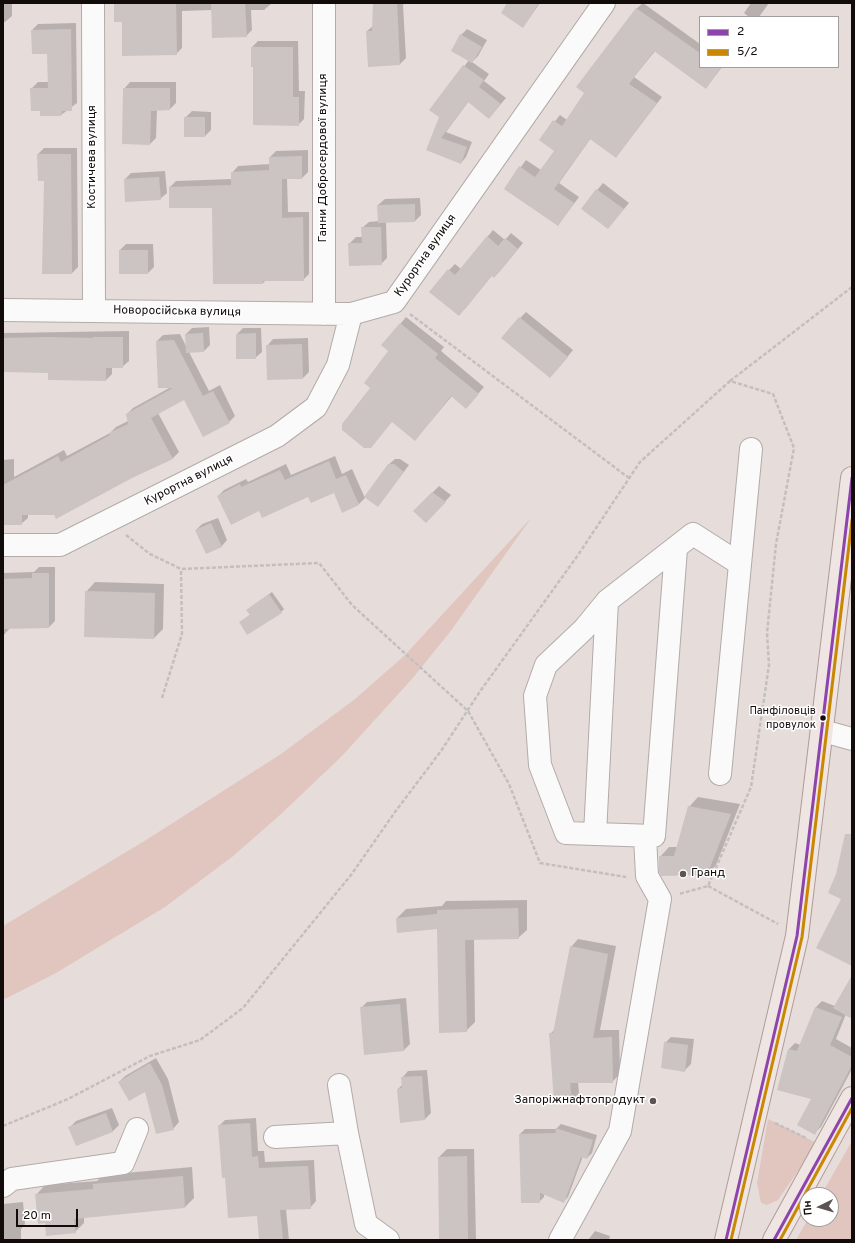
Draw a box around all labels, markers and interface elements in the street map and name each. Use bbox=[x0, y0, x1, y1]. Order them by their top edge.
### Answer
legend bbox=[699, 16, 839, 68]
text: 2 bbox=[737, 24, 744, 40]
text: 5/2 bbox=[737, 44, 758, 60]
street label: Ганни Добросердової вулиця bbox=[317, 74, 331, 242]
street label: Костичева вулиця bbox=[86, 105, 100, 209]
street label: Курортна вулиця bbox=[392, 212, 460, 300]
street label: Новоросійська вулиця bbox=[113, 304, 241, 320]
street label: Курортна вулиця bbox=[142, 452, 236, 510]
place label: Панфіловців провулок bbox=[749, 705, 816, 731]
marker: Панфіловців провулок bbox=[818, 713, 828, 723]
place label: Гранд bbox=[691, 867, 725, 881]
marker: Гранд bbox=[678, 869, 688, 879]
place label: Запоріжнафтопродукт bbox=[514, 1094, 645, 1108]
marker: Запоріжнафтопродукт bbox=[648, 1096, 658, 1106]
north arrow bbox=[799, 1187, 839, 1227]
text: Пн bbox=[800, 1200, 816, 1216]
scale bar bbox=[18, 1201, 80, 1227]
text: 20 m bbox=[23, 1208, 51, 1224]

